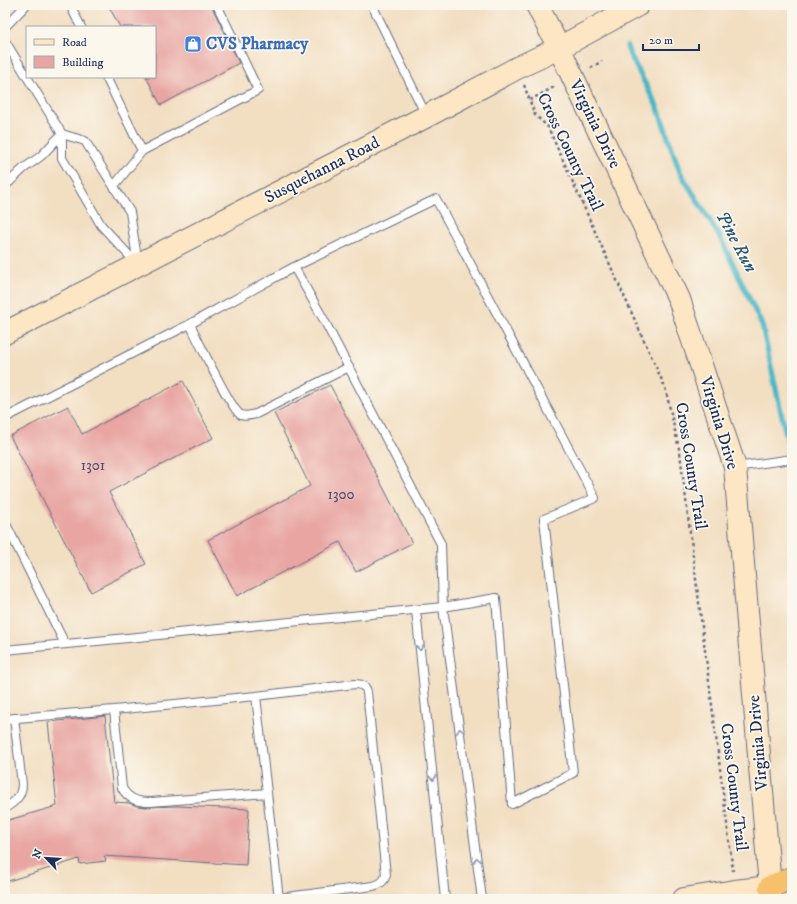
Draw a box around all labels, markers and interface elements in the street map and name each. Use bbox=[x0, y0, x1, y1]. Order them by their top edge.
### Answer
legend bbox=[26, 26, 156, 78]
scale bar bbox=[643, 26, 699, 52]
place label: CVS Pharmacy bbox=[206, 33, 309, 55]
text: 20 m bbox=[649, 33, 673, 48]
shop icon: CVS Pharmacy bbox=[183, 34, 203, 54]
text: Road bbox=[62, 35, 87, 50]
text: Building bbox=[62, 55, 103, 70]
street label: Virginia Drive bbox=[564, 75, 626, 172]
street label: Cross County Trail bbox=[532, 89, 608, 215]
street label: Susquehanna Road bbox=[261, 131, 384, 209]
water label: Pine Run bbox=[711, 208, 761, 276]
street label: Virginia Drive bbox=[694, 373, 744, 472]
street label: Cross County Trail bbox=[670, 401, 712, 531]
house number: 1301 bbox=[81, 456, 105, 475]
house number: 1300 bbox=[327, 485, 355, 504]
one-way arrow bbox=[415, 645, 424, 651]
street label: Virginia Drive bbox=[743, 694, 773, 793]
street label: Cross County Trail bbox=[715, 722, 753, 852]
one-way arrow bbox=[455, 728, 464, 735]
one-way arrow bbox=[428, 775, 437, 781]
north arrow bbox=[26, 838, 66, 878]
text: N bbox=[30, 847, 46, 861]
one-way arrow bbox=[473, 857, 482, 863]

